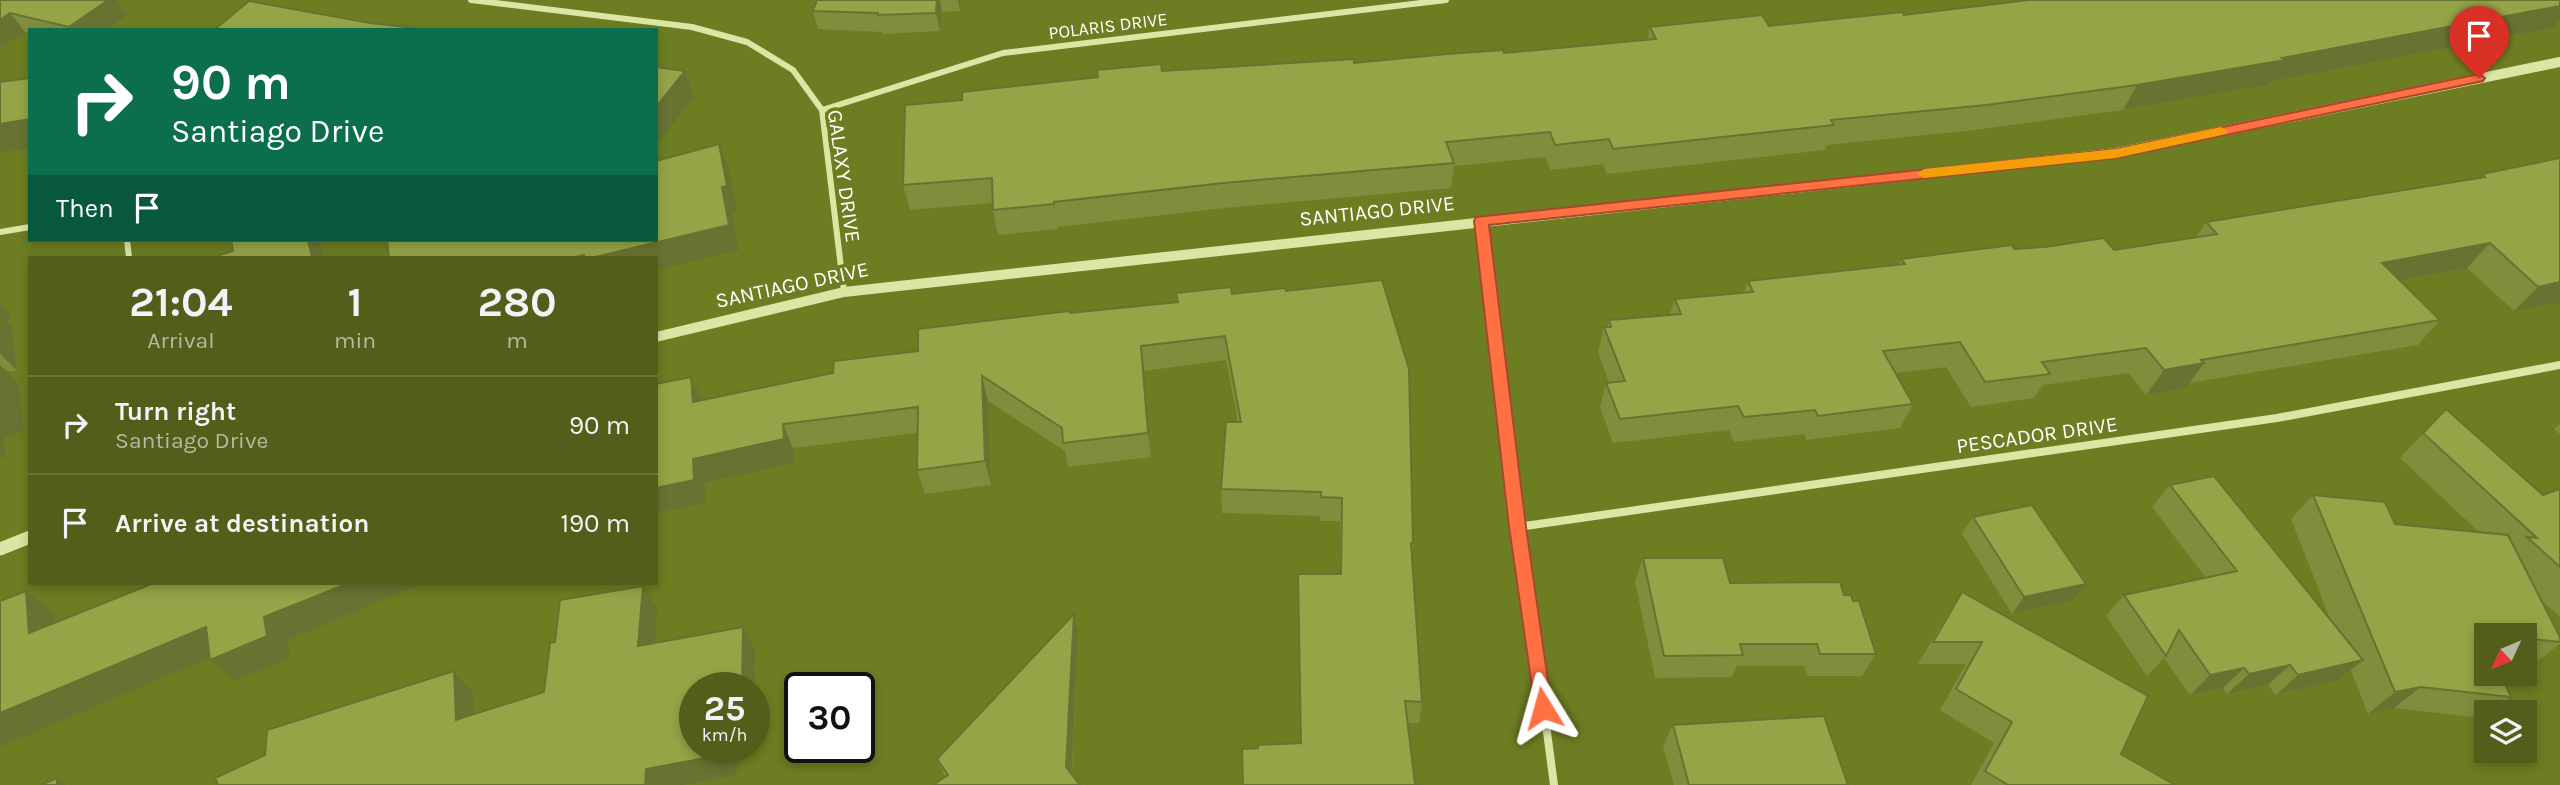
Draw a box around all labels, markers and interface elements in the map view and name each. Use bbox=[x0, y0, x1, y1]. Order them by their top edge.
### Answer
pin bbox=[2449, 6, 2509, 78]
street label: POLARIS DRIVE bbox=[1047, 8, 1169, 44]
icon: arrive bbox=[2460, 17, 2498, 55]
text: 90 m bbox=[171, 54, 291, 111]
icon: right bbox=[56, 56, 147, 147]
street label: GALAXY DRIVE bbox=[823, 108, 865, 244]
text: Santiago Drive bbox=[171, 113, 384, 150]
icon: arrive bbox=[128, 189, 166, 227]
street label: SANTIAGO DRIVE bbox=[1298, 191, 1456, 231]
text: Then bbox=[56, 193, 114, 224]
street label: SANTIAGO DRIVE bbox=[713, 257, 871, 313]
text: 21:04 bbox=[129, 277, 233, 327]
text: 1 bbox=[348, 277, 363, 327]
text: 280 bbox=[478, 277, 557, 327]
text: Arrival bbox=[147, 327, 215, 354]
text: min bbox=[334, 327, 376, 354]
text: m bbox=[506, 327, 528, 354]
text: Turn right bbox=[115, 396, 236, 427]
icon: right bbox=[56, 406, 94, 444]
text: 90 m bbox=[569, 410, 630, 441]
street label: PESCADOR DRIVE bbox=[1955, 412, 2119, 458]
text: Santiago Drive bbox=[115, 427, 268, 454]
icon: arrive bbox=[56, 504, 94, 542]
text: Arrive at destination bbox=[115, 508, 369, 539]
text: 190 m bbox=[560, 508, 630, 539]
north arrow bbox=[2474, 623, 2538, 686]
map controls bbox=[2474, 623, 2537, 763]
position arrow bbox=[1506, 671, 1580, 745]
speed limit sign: 30 bbox=[784, 672, 875, 763]
text: 25 bbox=[704, 688, 745, 729]
button: layers bbox=[2474, 700, 2537, 763]
text: km/h bbox=[702, 724, 747, 746]

